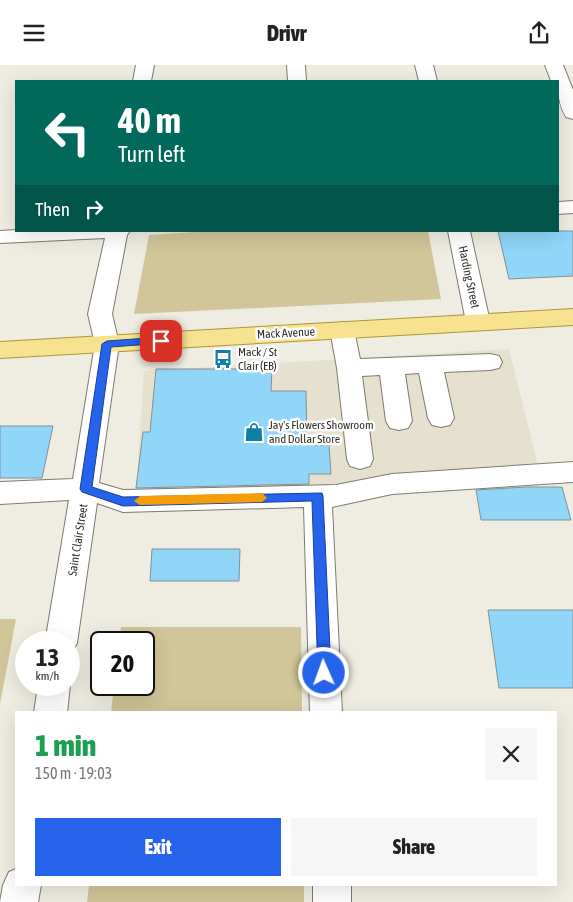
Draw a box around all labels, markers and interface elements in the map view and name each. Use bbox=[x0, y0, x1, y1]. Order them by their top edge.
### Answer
icon: menu bbox=[20, 19, 48, 47]
icon: share bbox=[525, 19, 553, 47]
text: Drivr bbox=[267, 20, 306, 46]
icon: left bbox=[35, 100, 100, 165]
text: 40 m bbox=[118, 100, 181, 140]
text: Turn left bbox=[118, 141, 185, 167]
icon: right bbox=[80, 195, 108, 223]
text: Then bbox=[35, 198, 70, 220]
street label: Harding Street bbox=[456, 244, 483, 310]
pin bbox=[140, 320, 182, 362]
street label: Mack Avenue bbox=[257, 324, 315, 342]
icon: arrive bbox=[147, 327, 175, 355]
place label: Mack / St Clair (EB) bbox=[238, 345, 278, 373]
bus stop icon: Mack / St Clair (EB) bbox=[212, 348, 234, 370]
place label: Jay's Flowers Showroom and Dollar Store bbox=[269, 418, 374, 446]
shop icon: Jay's Flowers Showroom and Dollar Store bbox=[243, 421, 265, 443]
street label: Saint Clair Street bbox=[65, 502, 91, 577]
speed limit sign: 20 bbox=[90, 631, 155, 696]
text: 13 bbox=[36, 643, 59, 671]
position arrow bbox=[297, 646, 349, 698]
text: km/h bbox=[36, 669, 59, 683]
text: 1 min bbox=[35, 728, 96, 762]
button: close bbox=[485, 728, 537, 780]
text: 150 m · 19:03 bbox=[35, 764, 112, 782]
button: Exit bbox=[35, 818, 281, 876]
button: Share bbox=[291, 818, 537, 876]

